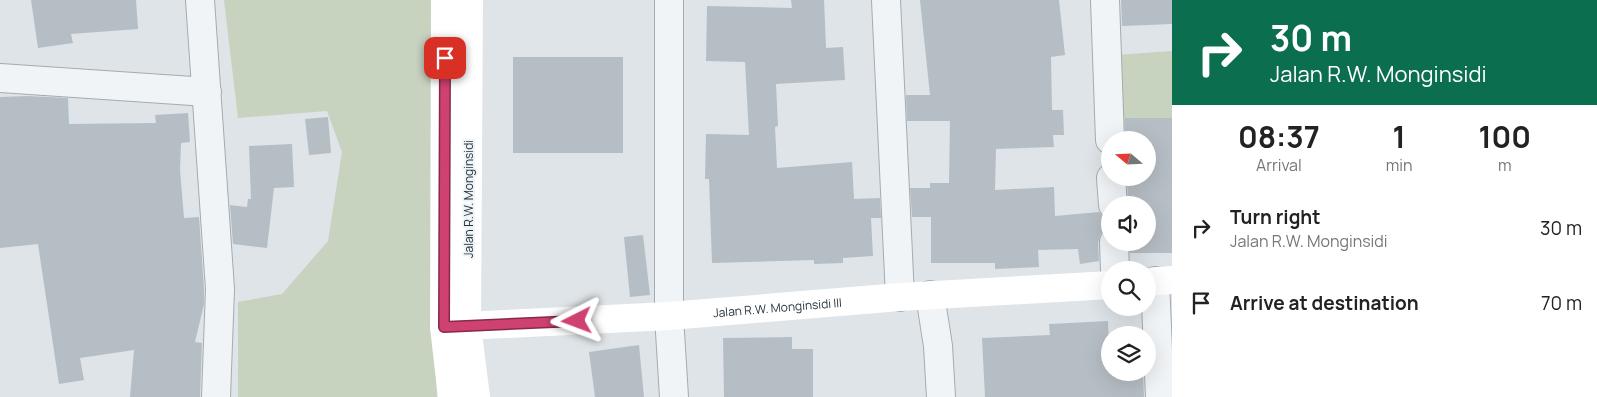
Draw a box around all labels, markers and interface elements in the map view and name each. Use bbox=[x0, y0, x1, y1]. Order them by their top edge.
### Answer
text: 30 m bbox=[1270, 14, 1352, 62]
icon: right bbox=[1187, 20, 1252, 85]
pin bbox=[424, 37, 466, 79]
icon: arrive bbox=[431, 44, 459, 72]
text: Jalan R.W. Monginsidi bbox=[1270, 59, 1487, 89]
text: 08:37 bbox=[1238, 116, 1320, 157]
text: 1 bbox=[1393, 116, 1406, 157]
text: 100 bbox=[1478, 116, 1531, 157]
north arrow bbox=[1101, 131, 1156, 186]
map controls bbox=[1101, 131, 1156, 381]
street label: Jalan R.W. Monginsidi bbox=[460, 140, 477, 258]
text: Arrival bbox=[1256, 154, 1302, 176]
text: min bbox=[1386, 154, 1413, 176]
text: m bbox=[1498, 154, 1512, 176]
button: sound bbox=[1101, 196, 1156, 251]
text: Turn right bbox=[1230, 204, 1320, 230]
icon: right bbox=[1187, 214, 1215, 242]
text: 30 m bbox=[1540, 215, 1582, 241]
text: Jalan R.W. Monginsidi bbox=[1230, 230, 1388, 252]
button: search bbox=[1101, 261, 1156, 316]
icon: arrive bbox=[1187, 289, 1215, 317]
text: Arrive at destination bbox=[1230, 290, 1419, 316]
text: 70 m bbox=[1541, 290, 1582, 316]
street label: Jalan R.W. Monginsidi III bbox=[712, 293, 842, 321]
position arrow bbox=[550, 294, 602, 346]
button: layers bbox=[1101, 326, 1156, 381]

